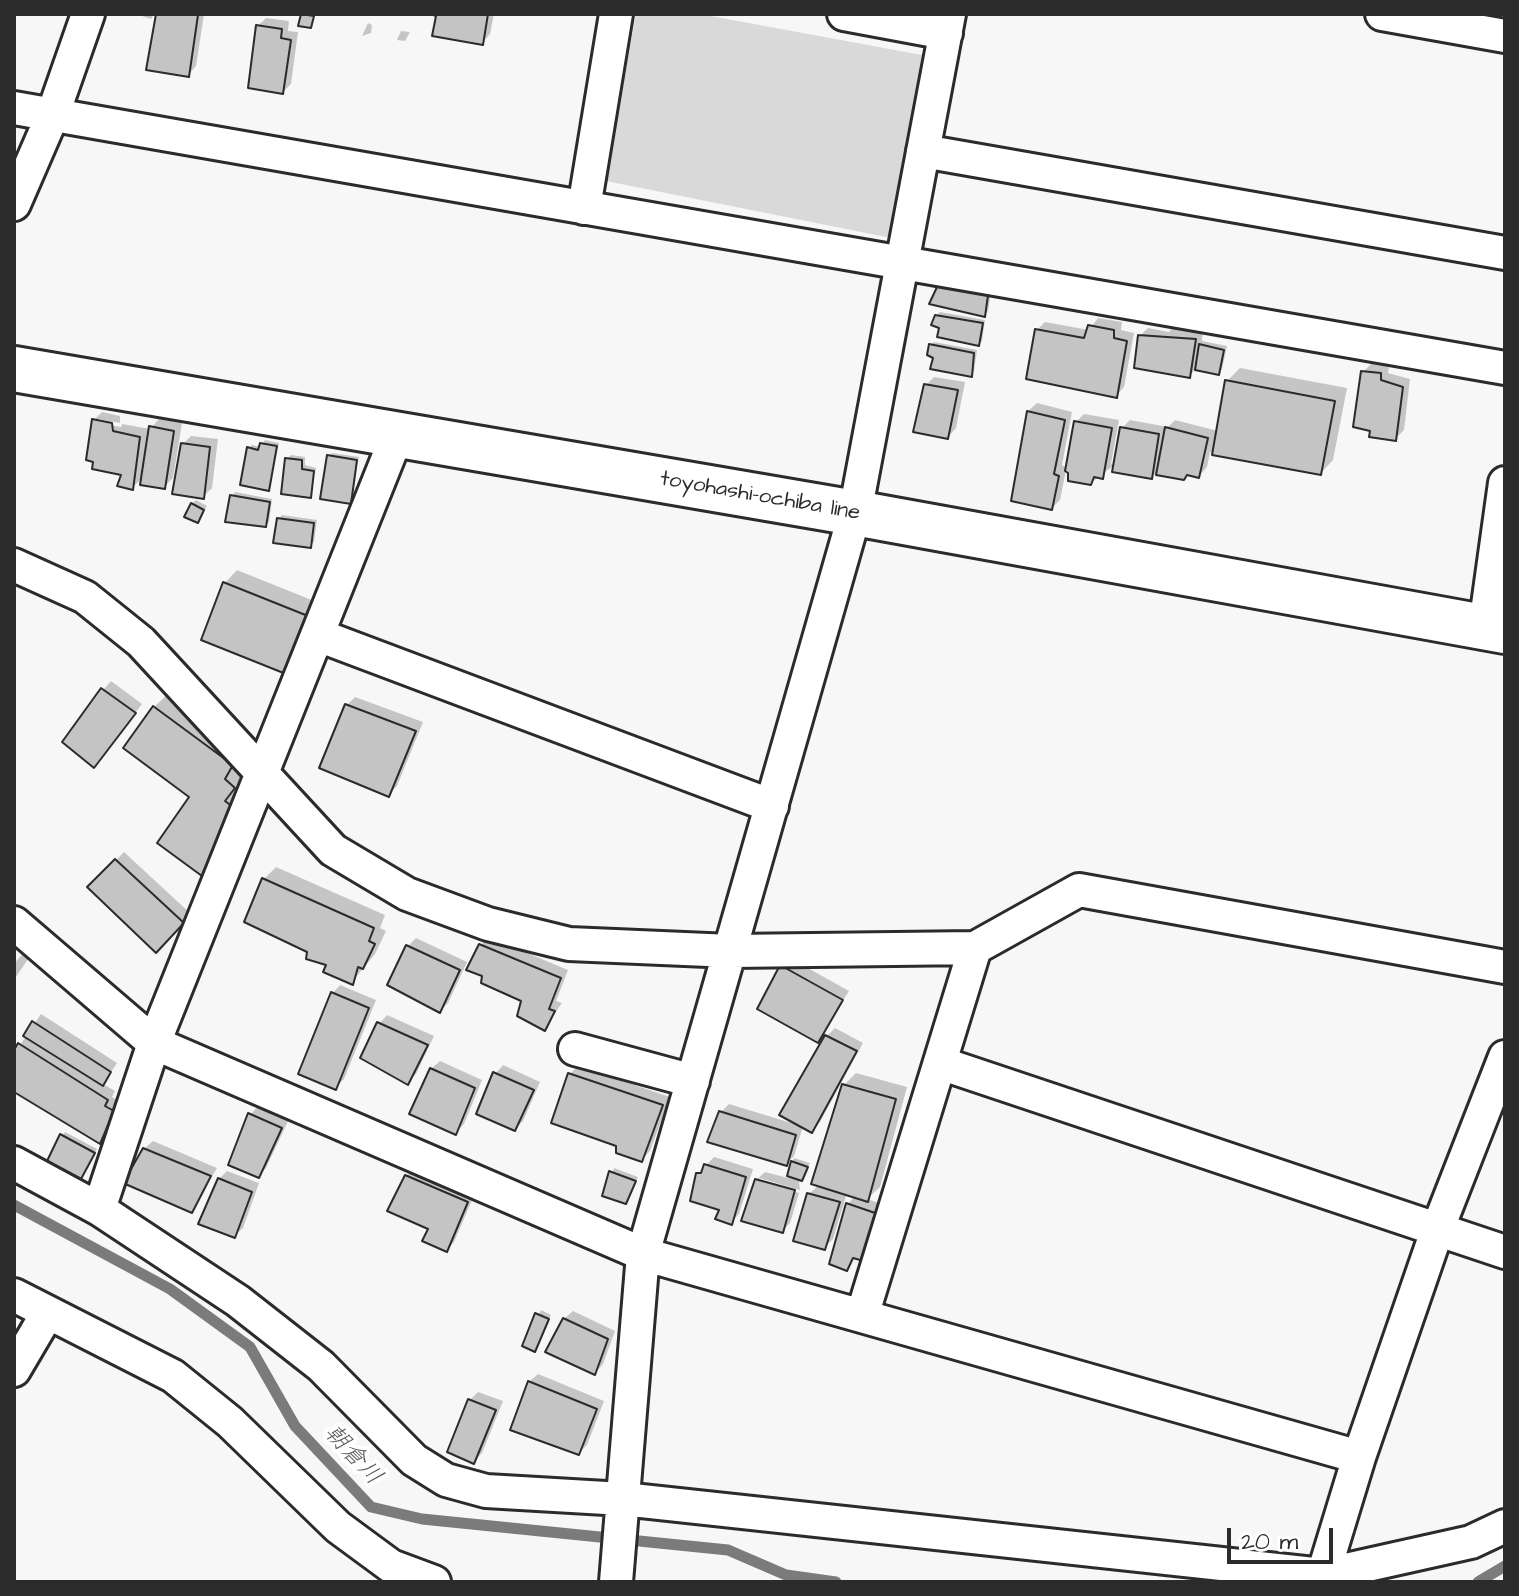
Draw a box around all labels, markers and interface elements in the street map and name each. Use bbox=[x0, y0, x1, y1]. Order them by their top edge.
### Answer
street label: toyohashi-ochiba line bbox=[658, 466, 862, 528]
water label: 朝倉川 bbox=[317, 1420, 387, 1492]
scale bar bbox=[1231, 1512, 1337, 1562]
text: 20 m bbox=[1241, 1525, 1298, 1559]

